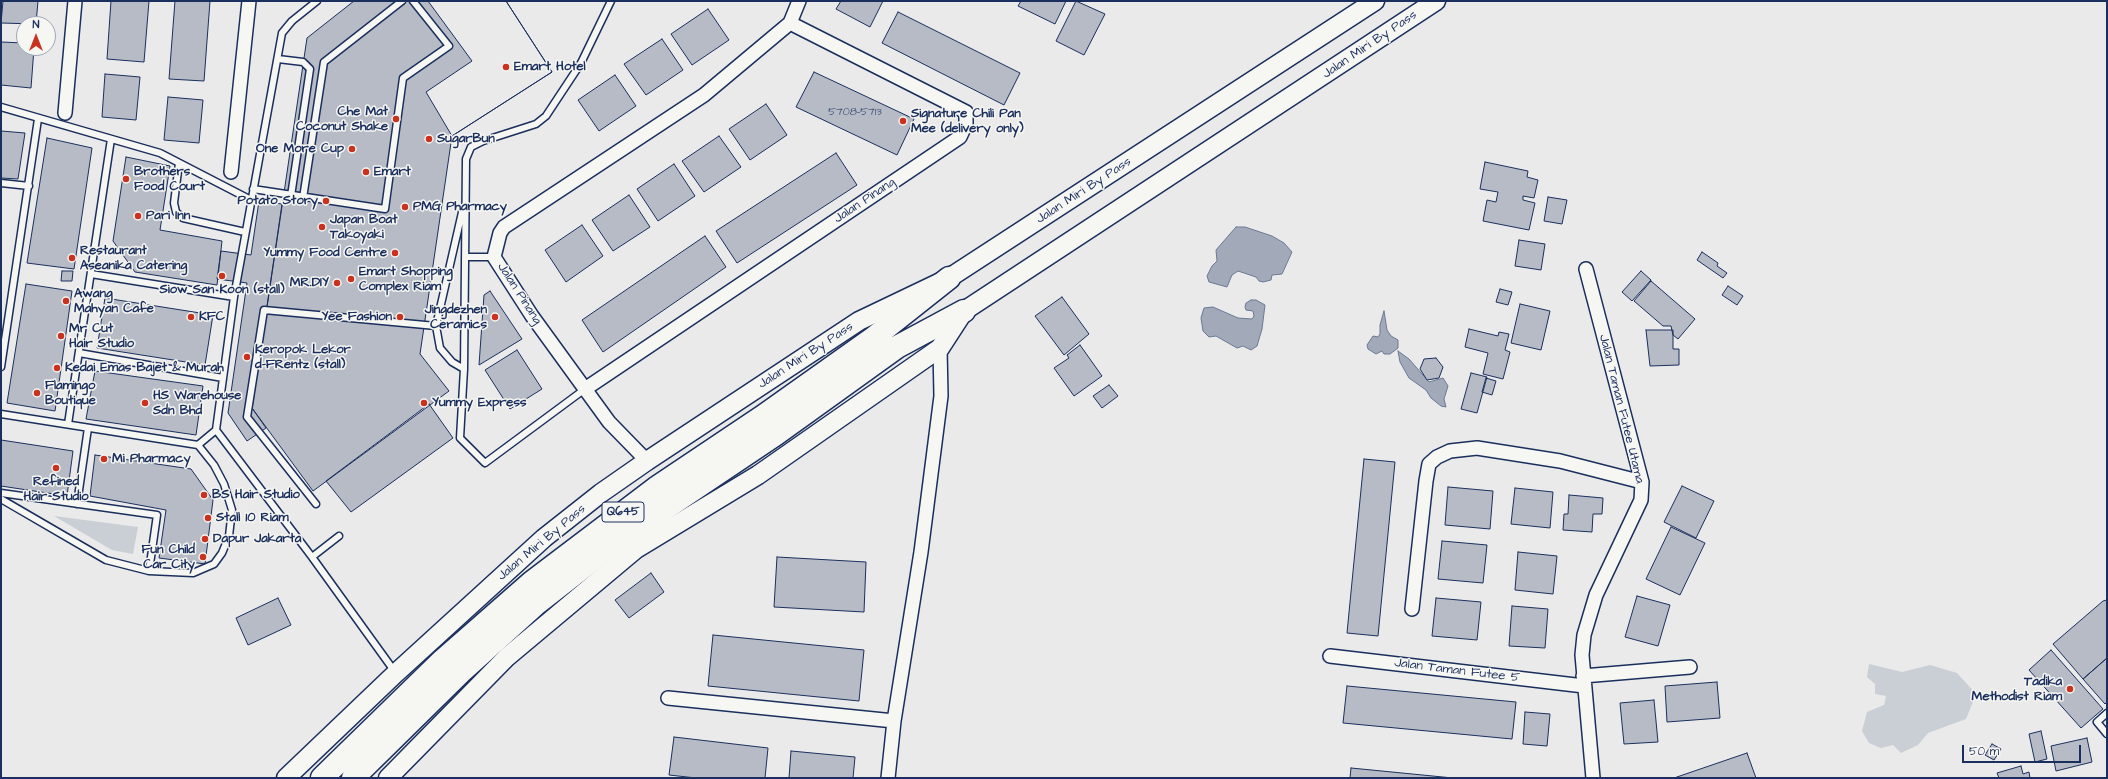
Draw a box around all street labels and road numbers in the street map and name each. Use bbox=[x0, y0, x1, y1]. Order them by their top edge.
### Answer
street label: Jalan Miri By Pass bbox=[1320, 8, 1420, 82]
street label: Jalan Miri By Pass bbox=[1033, 154, 1135, 228]
street label: Jalan Pinang bbox=[831, 175, 899, 227]
street label: Jalan Pinang bbox=[493, 260, 545, 328]
street label: Jalan Miri By Pass bbox=[755, 319, 857, 393]
street label: Jalan Taman Futee Utama bbox=[1595, 333, 1647, 485]
street label: Jalan Miri By Pass bbox=[495, 502, 589, 584]
road number: Q645 bbox=[602, 502, 644, 522]
street label: Jalan Taman Futee 5 bbox=[1393, 656, 1521, 686]

